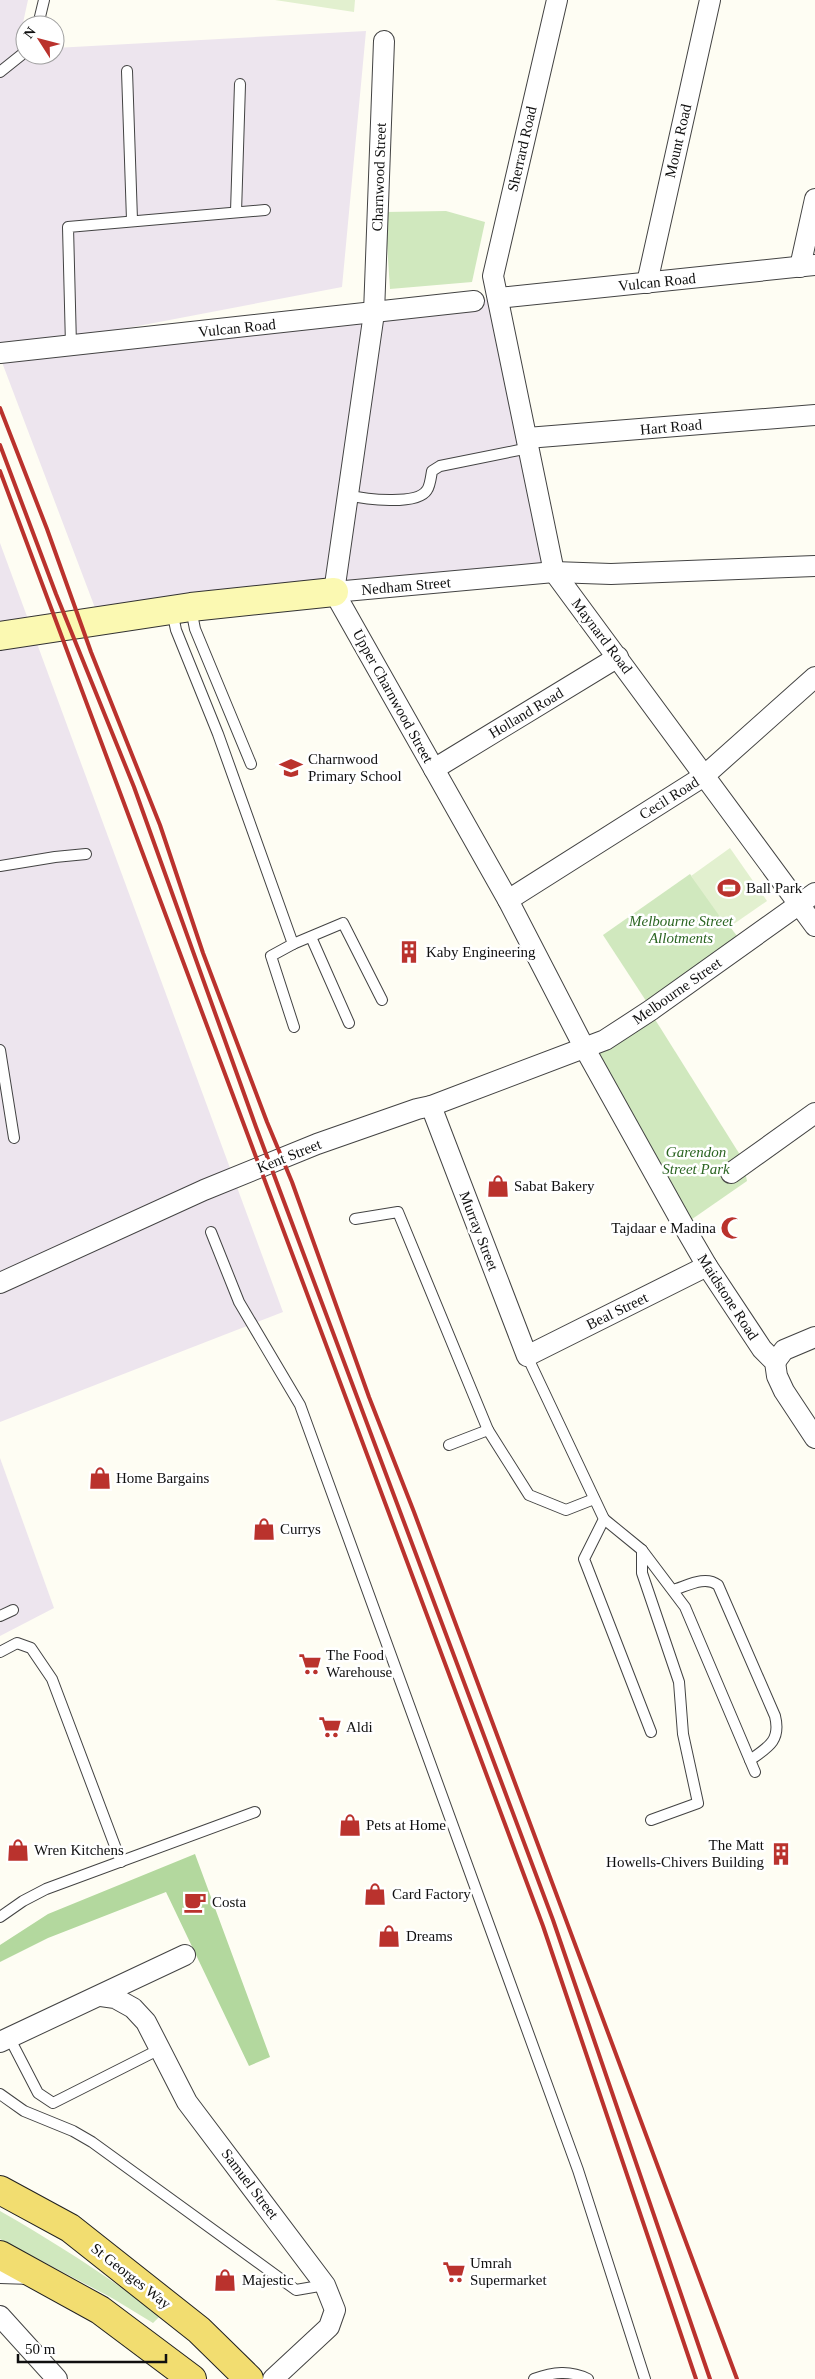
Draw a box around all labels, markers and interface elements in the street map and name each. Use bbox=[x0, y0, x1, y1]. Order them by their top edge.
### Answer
north arrow bbox=[15, 15, 65, 65]
text: N bbox=[21, 24, 39, 41]
street label: Mount Road bbox=[662, 102, 694, 180]
street label: Sherrard Road bbox=[504, 104, 540, 193]
street label: Charnwood Street bbox=[369, 122, 389, 232]
street label: Vulcan Road bbox=[617, 270, 697, 294]
street label: Vulcan Road bbox=[197, 316, 277, 340]
street label: Hart Road bbox=[639, 416, 703, 438]
street label: Nedham Street bbox=[361, 574, 452, 598]
street label: Maynard Road bbox=[569, 595, 636, 677]
street label: Upper Charnwood Street bbox=[350, 627, 437, 766]
street label: Holland Road bbox=[486, 684, 566, 741]
place label: Charnwood Primary School bbox=[308, 751, 402, 784]
school or university icon: Charnwood Primary School bbox=[278, 755, 304, 781]
street label: Cecil Road bbox=[636, 773, 702, 823]
sports icon: Ball Park bbox=[716, 875, 742, 901]
place label: Ball Park bbox=[746, 880, 803, 896]
park label: Melbourne Street Allotments bbox=[628, 913, 734, 946]
building icon: Kaby Engineering bbox=[396, 939, 422, 965]
place label: Kaby Engineering bbox=[426, 944, 536, 960]
street label: Melbourne Street bbox=[630, 954, 725, 1028]
street label: Kent Street bbox=[255, 1136, 324, 1176]
park label: Garendon Street Park bbox=[662, 1144, 730, 1177]
shop icon: Sabat Bakery bbox=[485, 1173, 511, 1199]
place label: Sabat Bakery bbox=[514, 1178, 595, 1194]
street label: Murray Street bbox=[457, 1189, 502, 1274]
mosque icon: Tajdaar e Madina bbox=[719, 1215, 745, 1241]
place label: Tajdaar e Madina bbox=[611, 1220, 716, 1236]
street label: Maidstone Road bbox=[694, 1251, 762, 1343]
street label: Beal Street bbox=[584, 1289, 651, 1333]
shop icon: Home Bargains bbox=[87, 1465, 113, 1491]
place label: Home Bargains bbox=[116, 1470, 210, 1486]
shop icon: Currys bbox=[251, 1516, 277, 1542]
place label: Currys bbox=[280, 1521, 321, 1537]
place label: The Food Warehouse bbox=[326, 1647, 393, 1680]
supermarket icon: The Food Warehouse bbox=[297, 1651, 323, 1677]
supermarket icon: Aldi bbox=[317, 1714, 343, 1740]
place label: Aldi bbox=[346, 1719, 373, 1735]
shop icon: Pets at Home bbox=[337, 1812, 363, 1838]
place label: Pets at Home bbox=[366, 1817, 446, 1833]
shop icon: Wren Kitchens bbox=[5, 1837, 31, 1863]
place label: The Matt Howells-Chivers Building bbox=[606, 1837, 765, 1870]
building icon: The Matt Howells-Chivers Building bbox=[768, 1841, 794, 1867]
place label: Wren Kitchens bbox=[34, 1842, 124, 1858]
shop icon: Card Factory bbox=[362, 1881, 388, 1907]
place label: Card Factory bbox=[392, 1886, 471, 1902]
cafe icon: Costa bbox=[182, 1889, 208, 1915]
place label: Costa bbox=[212, 1894, 247, 1910]
shop icon: Dreams bbox=[376, 1923, 402, 1949]
place label: Dreams bbox=[406, 1928, 453, 1944]
street label: Samuel Street bbox=[218, 2146, 282, 2223]
street label: St Georges Way bbox=[88, 2240, 174, 2312]
place label: Umrah Supermarket bbox=[470, 2255, 547, 2288]
supermarket icon: Umrah Supermarket bbox=[441, 2259, 467, 2285]
shop icon: Majestic bbox=[212, 2267, 238, 2293]
place label: Majestic bbox=[242, 2272, 294, 2288]
scale bar bbox=[18, 2332, 165, 2364]
text: 50 m bbox=[25, 2341, 56, 2357]

